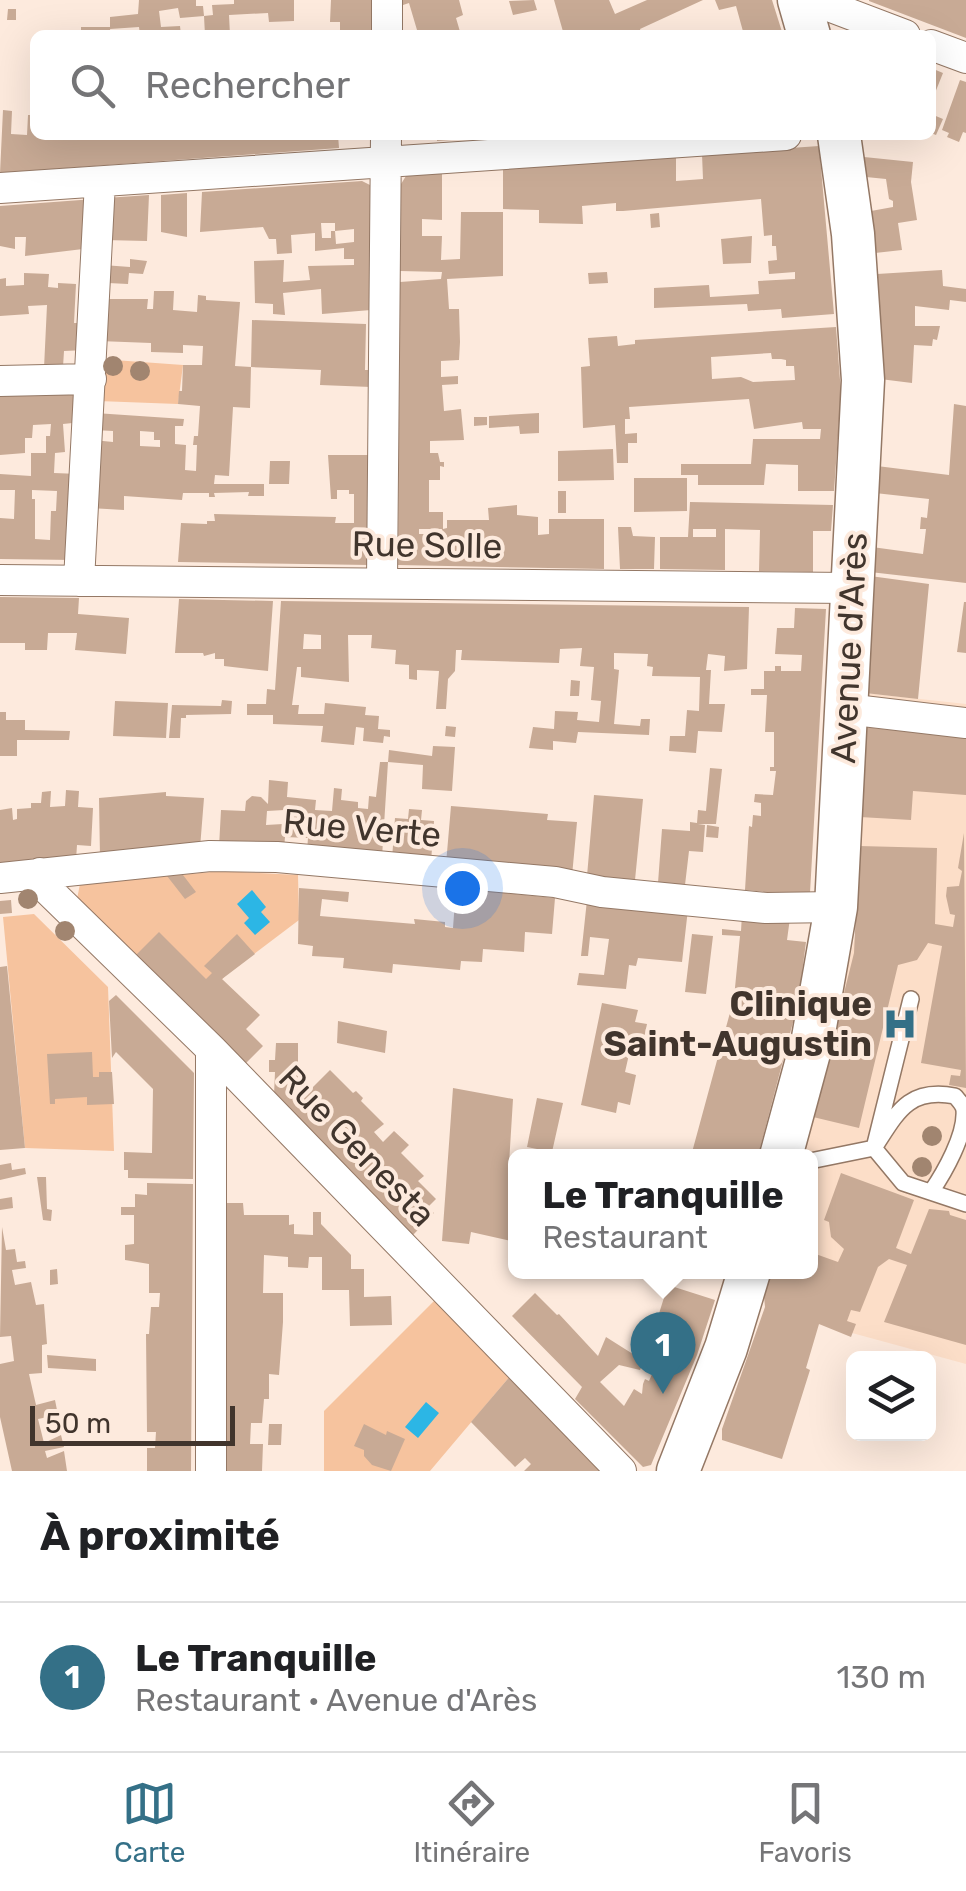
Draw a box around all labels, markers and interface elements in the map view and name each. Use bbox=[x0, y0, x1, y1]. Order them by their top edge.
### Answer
search box bbox=[30, 30, 936, 140]
icon: search bbox=[65, 58, 120, 113]
text: Rechercher bbox=[145, 62, 350, 108]
street label: Rue Solle bbox=[351, 523, 503, 567]
street label: Avenue d'Arès bbox=[822, 531, 876, 765]
street label: Rue Verte bbox=[281, 800, 443, 856]
your location bbox=[437, 863, 488, 914]
place label: Clinique Saint-Augustin bbox=[604, 983, 872, 1065]
hospital icon: Clinique Saint-Augustin bbox=[881, 1005, 919, 1043]
street label: Rue Genesta bbox=[270, 1057, 444, 1235]
popup bbox=[508, 1149, 818, 1279]
text: Le Tranquille bbox=[542, 1172, 784, 1218]
text: Restaurant bbox=[542, 1218, 708, 1256]
pin: 1 bbox=[630, 1312, 696, 1394]
map controls bbox=[846, 1351, 936, 1441]
button: layers bbox=[846, 1351, 936, 1441]
scale bar bbox=[30, 1401, 235, 1446]
text: 50 m bbox=[45, 1407, 111, 1440]
text: À proximité bbox=[40, 1511, 280, 1561]
text: Le Tranquille bbox=[135, 1635, 377, 1681]
text: 1 bbox=[65, 1658, 80, 1696]
text: 130 m bbox=[836, 1658, 926, 1696]
text: Restaurant · Avenue d'Arès bbox=[135, 1681, 537, 1719]
tab: Carte bbox=[114, 1776, 185, 1869]
tab: Itinéraire bbox=[414, 1776, 530, 1869]
tab: Favoris bbox=[758, 1776, 852, 1869]

